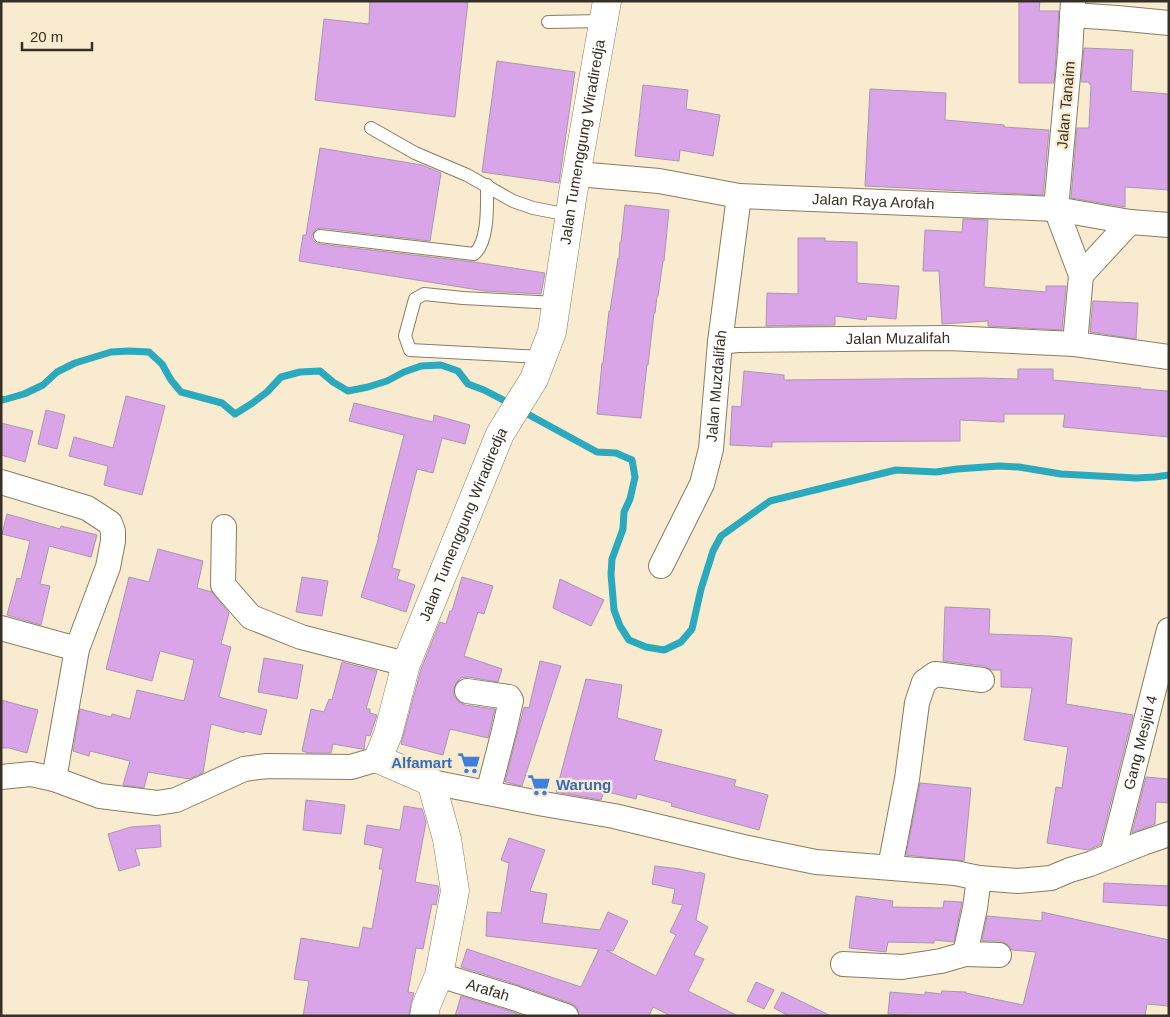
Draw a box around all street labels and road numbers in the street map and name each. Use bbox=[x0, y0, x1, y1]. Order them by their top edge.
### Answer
street label: Jalan Tumenggung Wiradiredja bbox=[556, 37, 608, 246]
street label: Jalan Tanaim bbox=[1053, 60, 1078, 150]
street label: Jalan Raya Arofah bbox=[812, 190, 935, 212]
street label: Jalan Muzdalifah bbox=[703, 329, 729, 443]
street label: Jalan Muzalifah bbox=[846, 329, 950, 347]
street label: Jalan Tumenggung Wiradiredja bbox=[415, 423, 510, 624]
street label: Gang Mesjid 4 bbox=[1120, 693, 1160, 791]
street label: Arafah bbox=[464, 975, 512, 1004]

